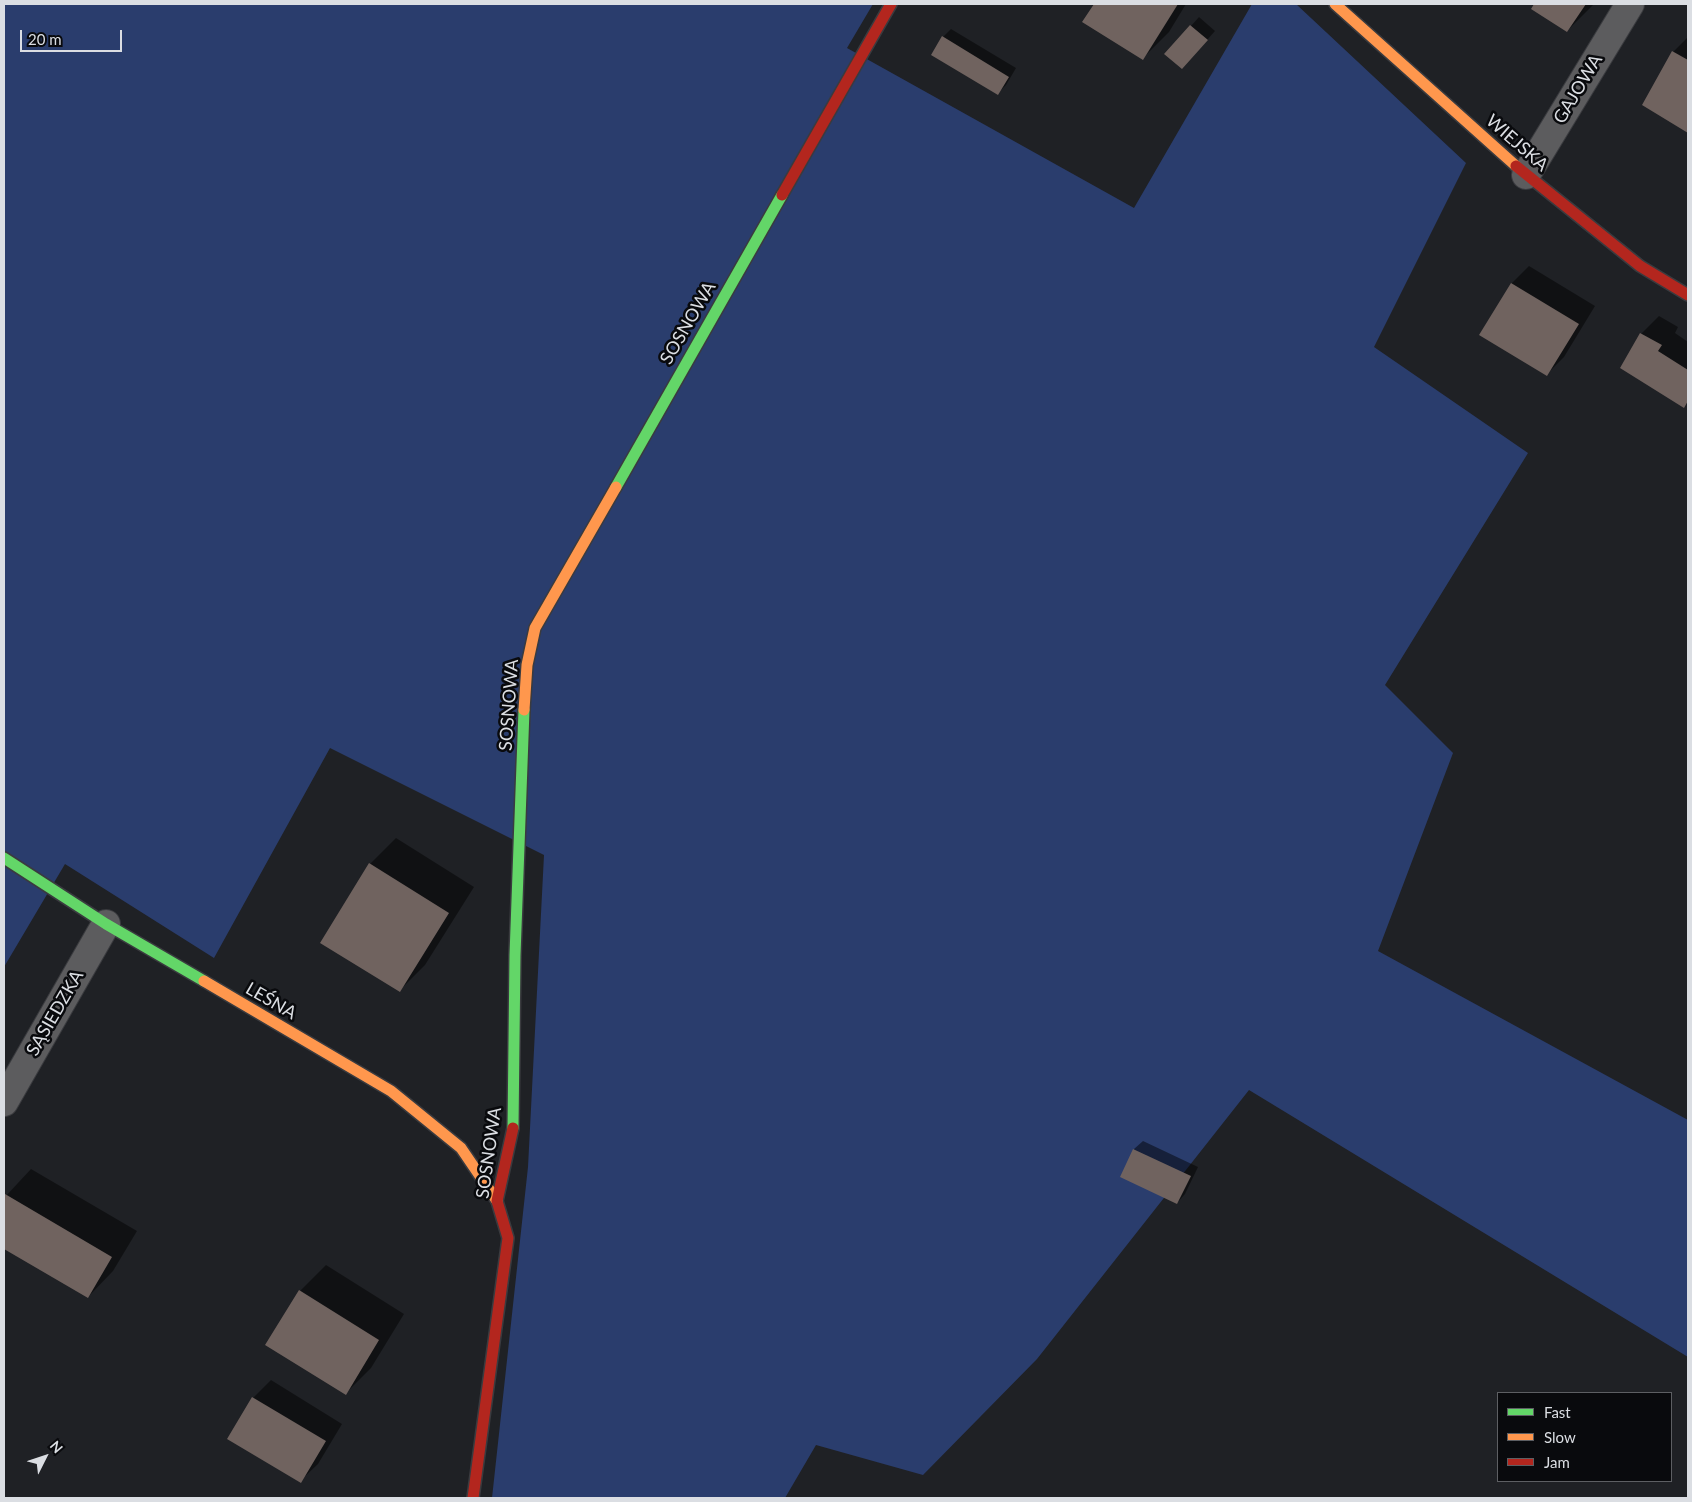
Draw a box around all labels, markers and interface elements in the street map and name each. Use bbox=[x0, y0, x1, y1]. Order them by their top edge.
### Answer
scale bar bbox=[22, 20, 125, 52]
text: 20 m bbox=[28, 30, 62, 48]
street label: GAJOWA bbox=[1549, 50, 1607, 128]
street label: WIEJSKA bbox=[1481, 110, 1553, 176]
street label: SOSNOWA bbox=[656, 278, 720, 368]
street label: SOSNOWA bbox=[495, 658, 523, 752]
street label: SĄSIEDZKA bbox=[22, 966, 88, 1060]
street label: LEŚNA bbox=[242, 978, 300, 1024]
street label: SOSNOWA bbox=[472, 1106, 506, 1200]
legend bbox=[1497, 1392, 1672, 1482]
text: Fast bbox=[1544, 1403, 1571, 1421]
text: Slow bbox=[1544, 1428, 1576, 1446]
north arrow bbox=[20, 1432, 70, 1482]
text: N bbox=[47, 1437, 67, 1456]
text: Jam bbox=[1544, 1453, 1570, 1471]

